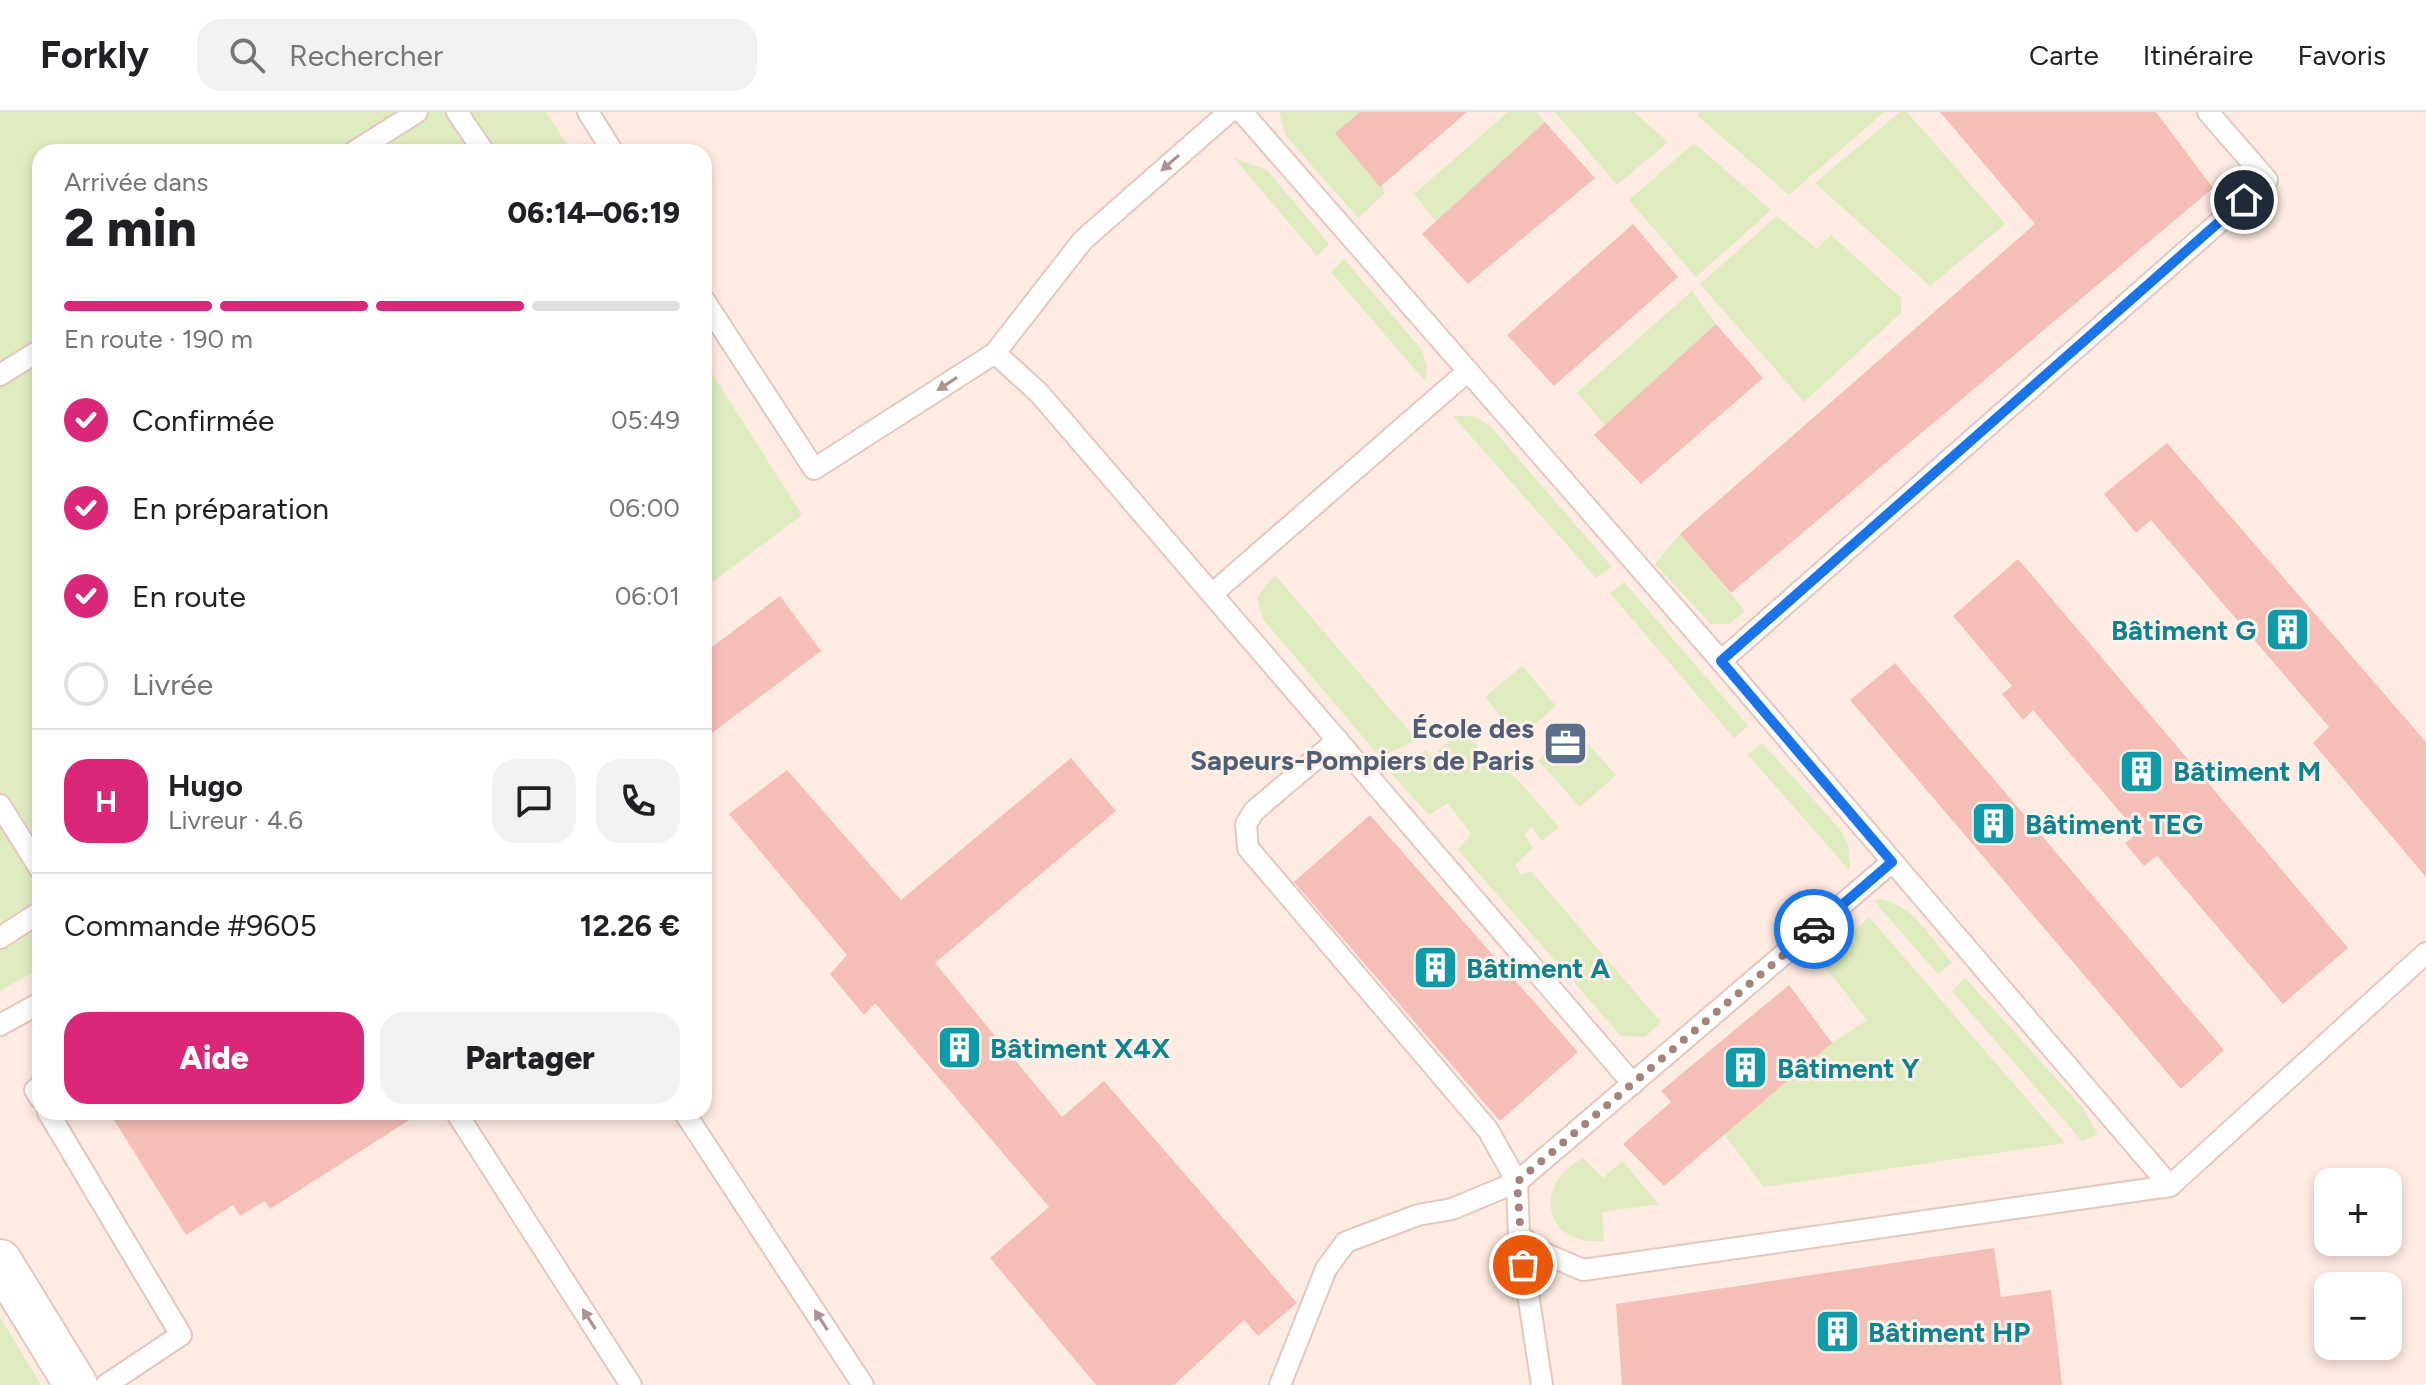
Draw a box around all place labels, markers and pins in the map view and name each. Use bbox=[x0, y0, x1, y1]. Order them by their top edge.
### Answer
pin bbox=[2210, 166, 2278, 234]
building icon: Bâtiment G bbox=[2263, 606, 2311, 654]
place label: Bâtiment G bbox=[2111, 613, 2256, 647]
place label: École des Sapeurs-Pompiers de Paris bbox=[1190, 711, 1534, 777]
office icon: École des Sapeurs-Pompiers de Paris bbox=[1541, 720, 1589, 768]
building icon: Bâtiment M bbox=[2118, 747, 2166, 795]
place label: Bâtiment M bbox=[2173, 754, 2321, 788]
building icon: Bâtiment TEG bbox=[1970, 800, 2018, 848]
place label: Bâtiment TEG bbox=[2025, 807, 2203, 841]
building icon: Bâtiment A bbox=[1411, 944, 1459, 992]
place label: Bâtiment A bbox=[1466, 951, 1610, 985]
building icon: Bâtiment X4X bbox=[935, 1024, 983, 1072]
place label: Bâtiment X4X bbox=[990, 1031, 1170, 1065]
building icon: Bâtiment Y bbox=[1722, 1044, 1770, 1092]
place label: Bâtiment Y bbox=[1777, 1051, 1919, 1085]
pin bbox=[1489, 1231, 1557, 1299]
building icon: Bâtiment HP bbox=[1813, 1308, 1861, 1356]
place label: Bâtiment HP bbox=[1868, 1315, 2030, 1349]

